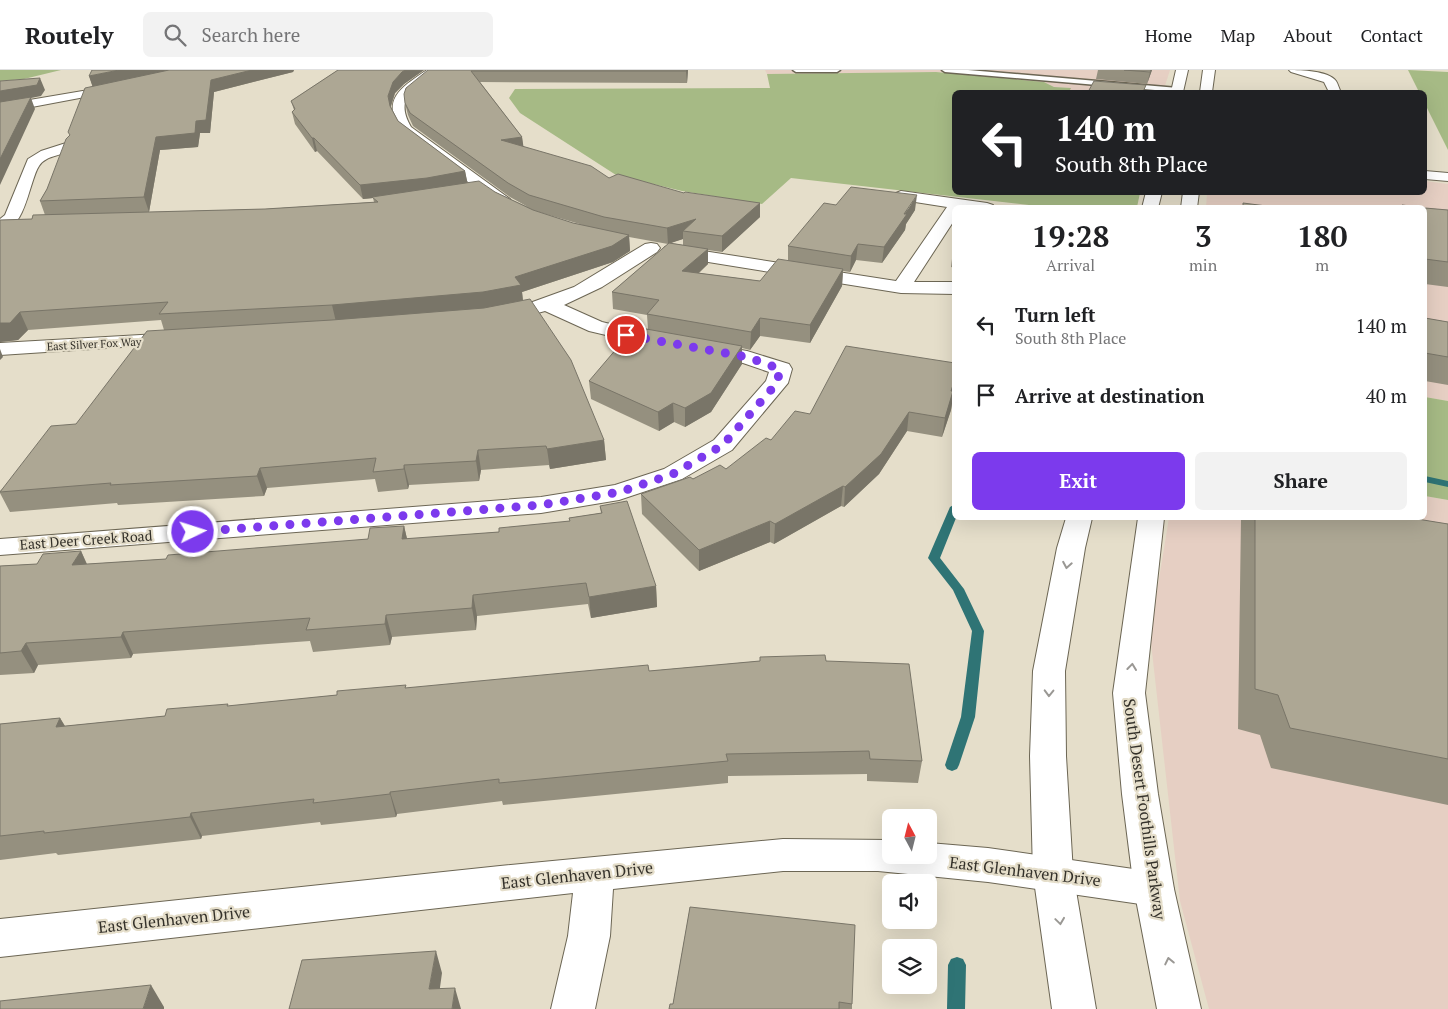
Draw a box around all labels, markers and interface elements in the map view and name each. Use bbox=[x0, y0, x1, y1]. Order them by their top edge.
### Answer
search box bbox=[143, 12, 493, 57]
text: Routely bbox=[25, 19, 113, 51]
icon: search bbox=[161, 21, 189, 49]
text: Search here bbox=[201, 22, 300, 47]
text: Home bbox=[1145, 23, 1192, 47]
text: Map bbox=[1220, 23, 1255, 47]
text: About bbox=[1283, 23, 1332, 47]
text: Contact bbox=[1360, 23, 1423, 47]
text: 140 m bbox=[1055, 105, 1156, 151]
icon: left bbox=[972, 110, 1037, 175]
text: South 8th Place bbox=[1055, 149, 1208, 178]
text: 19:28 bbox=[1031, 216, 1110, 256]
text: 3 bbox=[1195, 216, 1212, 256]
text: 180 bbox=[1297, 216, 1348, 256]
text: Arrival bbox=[1046, 254, 1095, 276]
text: min bbox=[1189, 254, 1217, 276]
text: m bbox=[1315, 254, 1329, 276]
text: Turn left bbox=[1015, 302, 1096, 327]
icon: left bbox=[972, 311, 1000, 339]
text: 140 m bbox=[1356, 313, 1407, 338]
pin bbox=[605, 314, 647, 356]
icon: arrive bbox=[612, 321, 640, 349]
text: South 8th Place bbox=[1015, 327, 1126, 349]
street label: East Silver Fox Way bbox=[46, 335, 142, 353]
icon: arrive bbox=[972, 381, 1000, 409]
text: Arrive at destination bbox=[1015, 383, 1204, 408]
text: 40 m bbox=[1366, 383, 1407, 408]
button: Exit bbox=[972, 452, 1185, 510]
button: Share bbox=[1195, 452, 1407, 510]
position arrow bbox=[166, 505, 218, 557]
street label: East Deer Creek Road bbox=[19, 525, 153, 554]
one-way arrow bbox=[1063, 561, 1073, 569]
one-way arrow bbox=[1126, 663, 1137, 671]
one-way arrow bbox=[1044, 690, 1054, 697]
street label: South Desert Foothills Parkway bbox=[1119, 697, 1172, 922]
north arrow bbox=[882, 809, 938, 864]
map controls bbox=[882, 809, 937, 994]
street label: East Glenhaven Drive bbox=[948, 851, 1102, 891]
street label: East Glenhaven Drive bbox=[500, 856, 654, 894]
button: sound bbox=[882, 874, 937, 929]
street label: East Glenhaven Drive bbox=[97, 900, 251, 938]
one-way arrow bbox=[1054, 917, 1064, 926]
button: layers bbox=[882, 939, 937, 994]
one-way arrow bbox=[1164, 957, 1175, 966]

